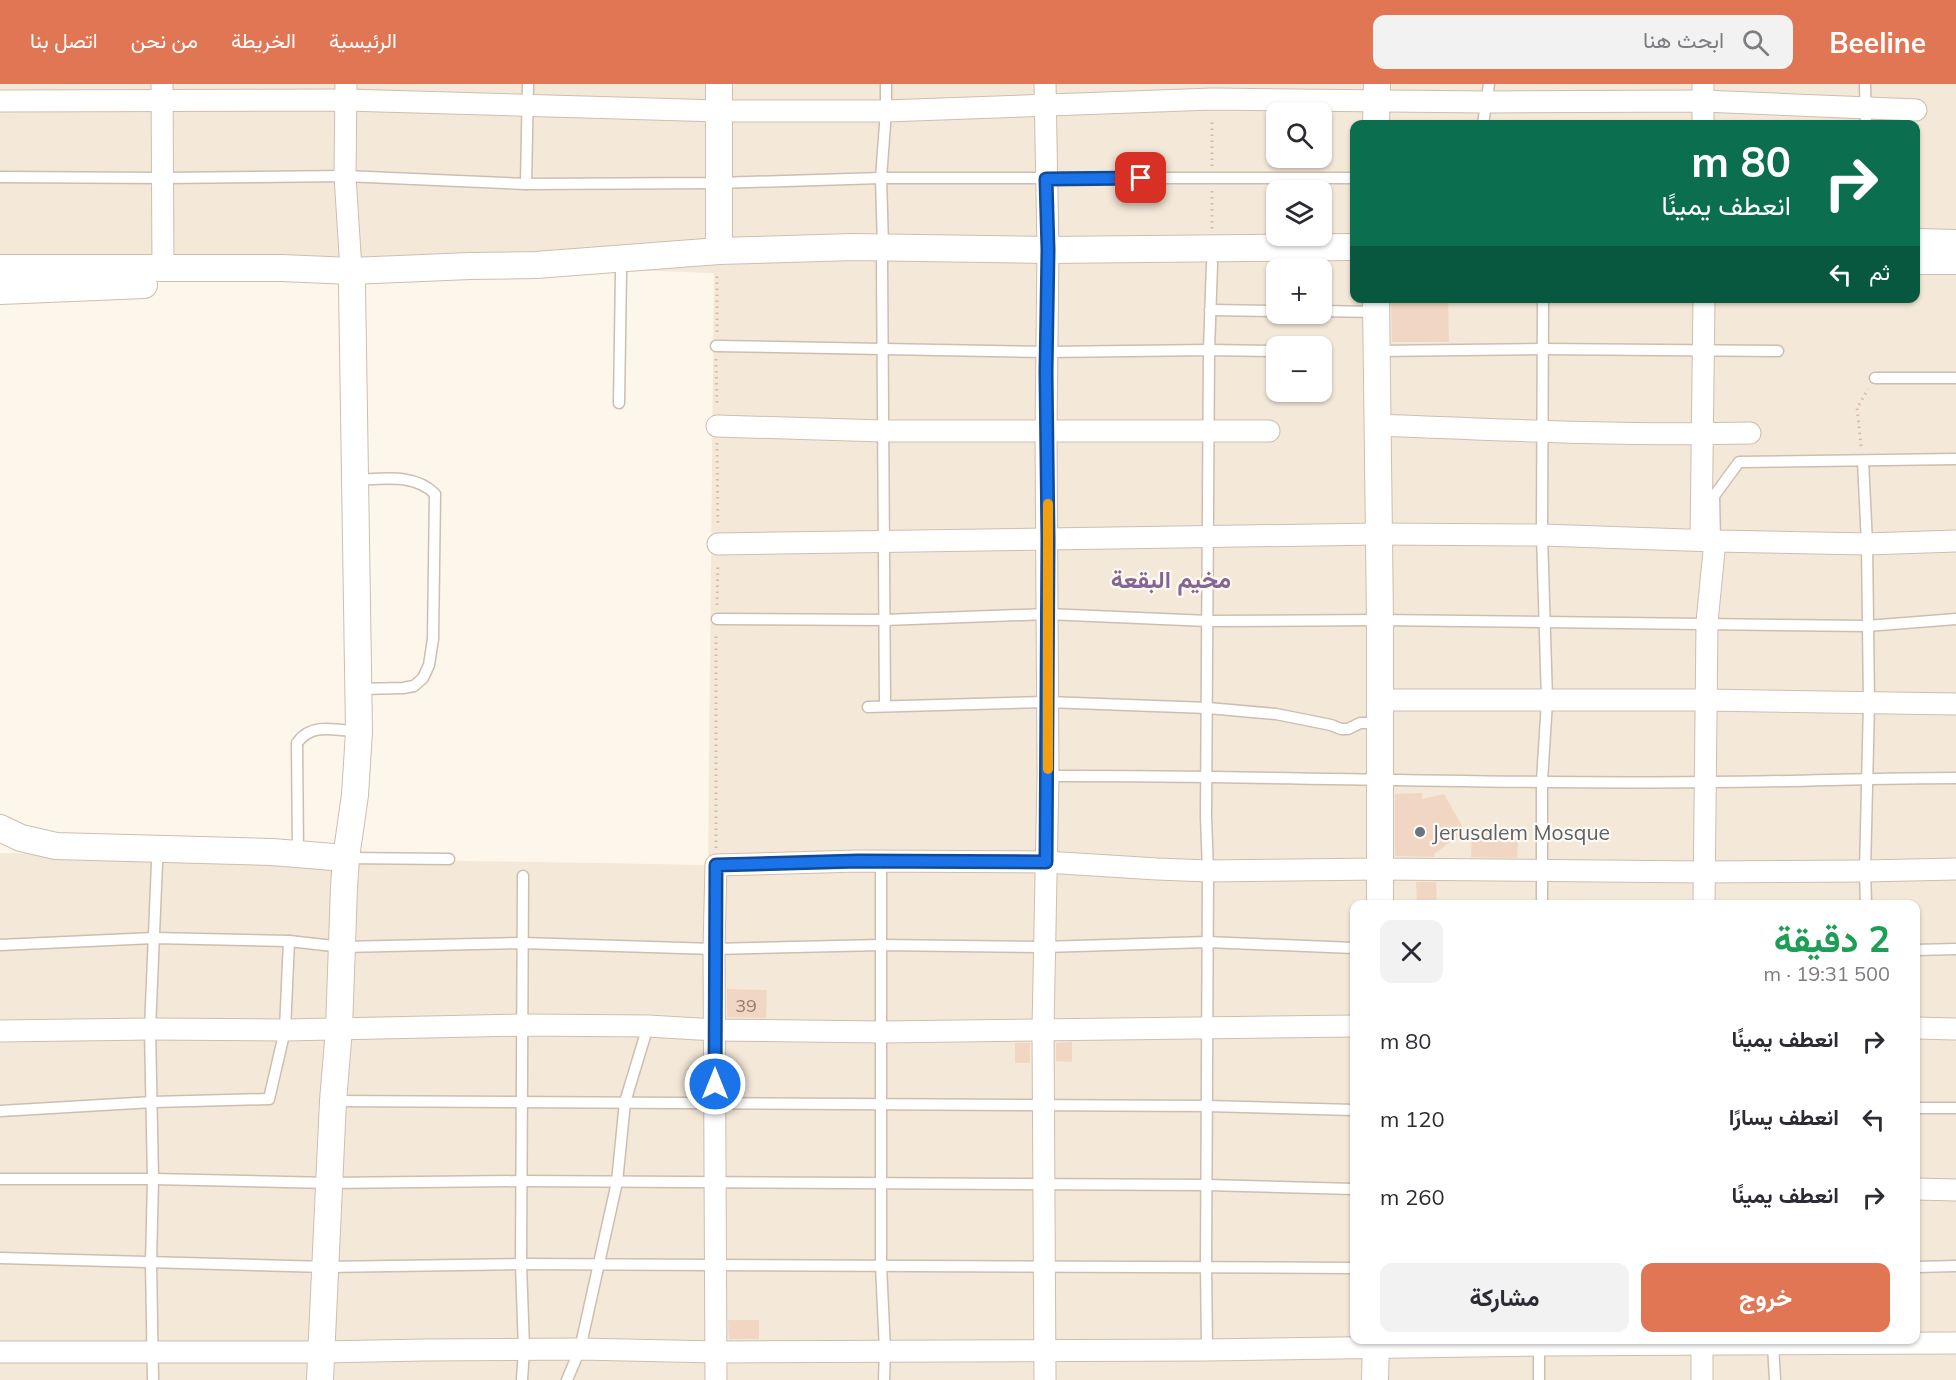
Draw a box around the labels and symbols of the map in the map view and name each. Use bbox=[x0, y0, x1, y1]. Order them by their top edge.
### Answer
pin bbox=[1115, 152, 1166, 203]
district label: مخيم البقعة bbox=[1111, 564, 1231, 596]
place label: Jerusalem Mosque bbox=[1432, 819, 1610, 845]
marker: Jerusalem Mosque bbox=[1413, 825, 1427, 839]
house number: 39 bbox=[735, 994, 757, 1017]
position arrow bbox=[683, 1052, 747, 1116]

